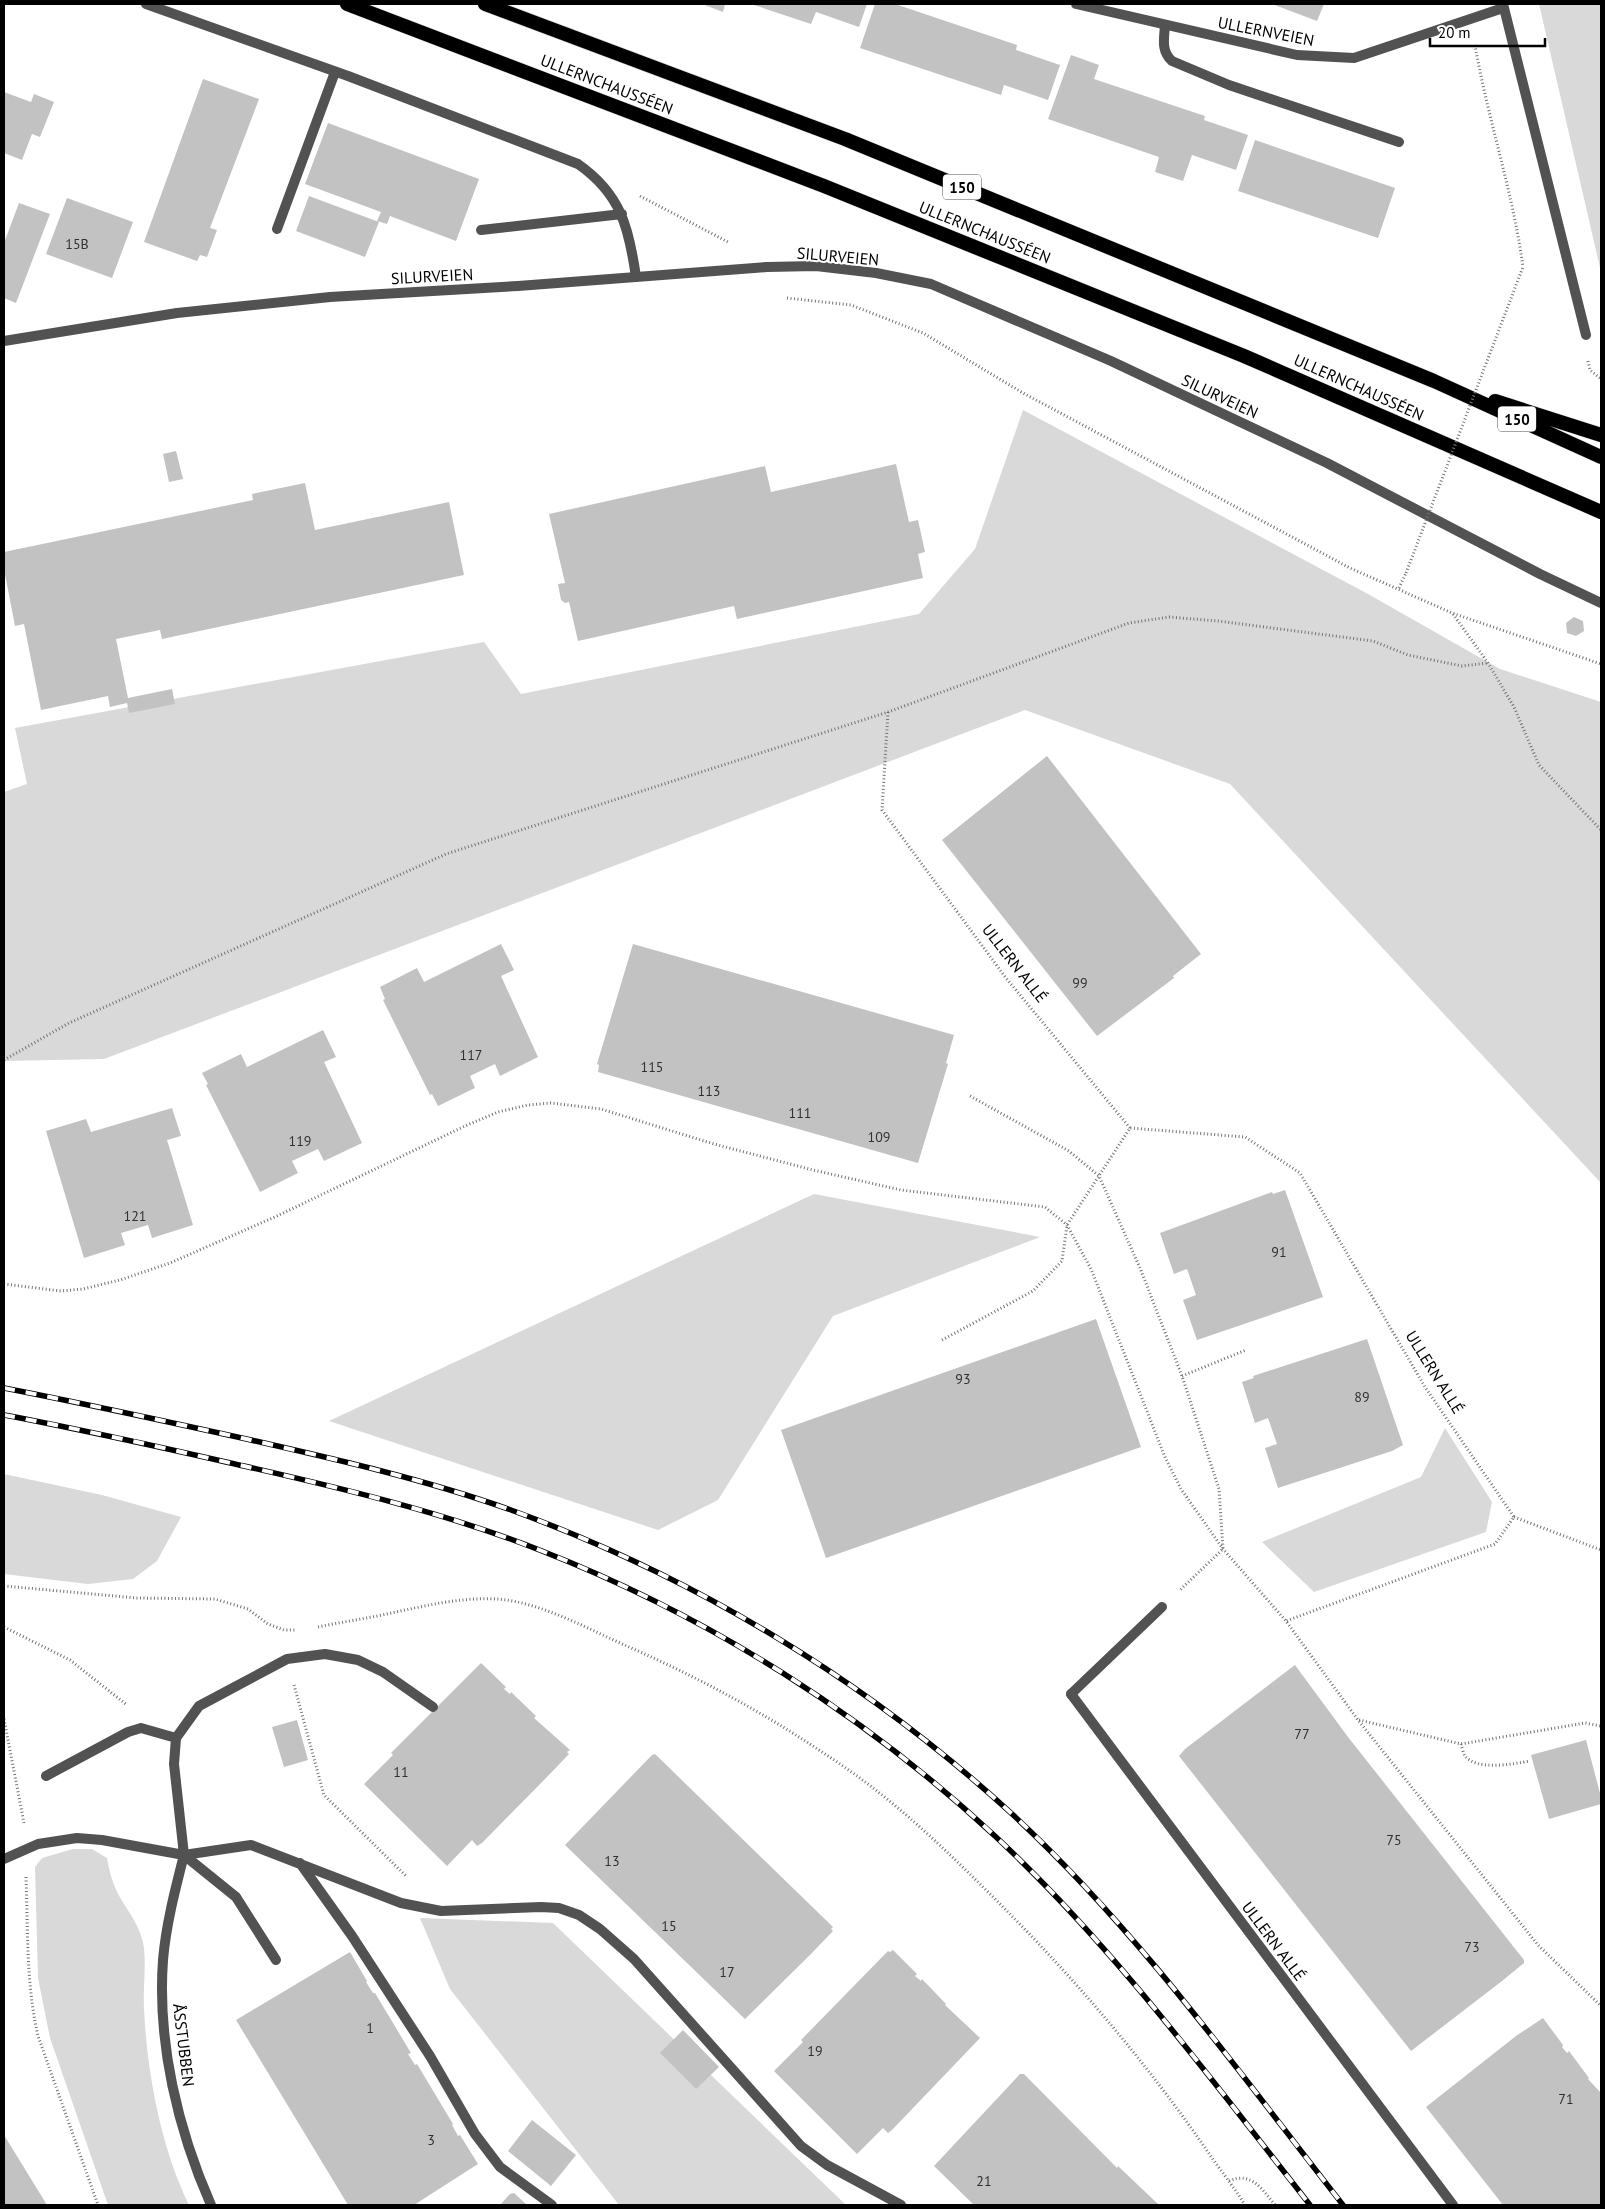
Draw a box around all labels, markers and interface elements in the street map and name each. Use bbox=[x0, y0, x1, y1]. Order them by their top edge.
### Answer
street label: ULLERNVEIEN bbox=[1216, 12, 1316, 50]
scale bar bbox=[1430, 15, 1545, 47]
text: 20 m bbox=[1438, 23, 1471, 42]
street label: ULLERNCHAUSSÉEN bbox=[538, 50, 676, 118]
road number: 150 bbox=[943, 174, 981, 200]
street label: ULLERNCHAUSSÉEN bbox=[916, 196, 1054, 268]
house number: 15B bbox=[65, 235, 89, 253]
street label: SILURVEIEN bbox=[796, 242, 880, 270]
street label: SILURVEIEN bbox=[390, 264, 474, 288]
street label: ULLERNCHAUSSÉEN bbox=[1291, 349, 1427, 425]
street label: SILURVEIEN bbox=[1178, 370, 1262, 422]
road number: 150 bbox=[1498, 406, 1536, 432]
street label: ULLERN ALLÉ bbox=[978, 920, 1052, 1006]
house number: 99 bbox=[1072, 974, 1088, 992]
house number: 117 bbox=[460, 1046, 482, 1064]
house number: 115 bbox=[641, 1058, 663, 1076]
house number: 113 bbox=[698, 1082, 720, 1100]
house number: 111 bbox=[789, 1104, 811, 1122]
house number: 109 bbox=[868, 1128, 890, 1146]
house number: 119 bbox=[289, 1132, 311, 1150]
house number: 121 bbox=[124, 1207, 146, 1225]
house number: 91 bbox=[1271, 1243, 1287, 1261]
street label: ULLERN ALLÉ bbox=[1402, 1327, 1468, 1417]
house number: 93 bbox=[955, 1370, 971, 1388]
house number: 89 bbox=[1354, 1388, 1370, 1406]
house number: 77 bbox=[1294, 1725, 1310, 1743]
house number: 11 bbox=[393, 1763, 409, 1781]
house number: 75 bbox=[1386, 1831, 1402, 1849]
house number: 13 bbox=[604, 1852, 620, 1870]
street label: ULLERN ALLÉ bbox=[1238, 1897, 1310, 1985]
house number: 15 bbox=[661, 1917, 677, 1935]
house number: 73 bbox=[1464, 1938, 1480, 1956]
house number: 17 bbox=[719, 1963, 735, 1981]
street label: ÅSSTUBBEN bbox=[169, 2002, 199, 2088]
house number: 1 bbox=[366, 2019, 374, 2037]
house number: 19 bbox=[807, 2042, 823, 2060]
house number: 71 bbox=[1558, 2090, 1574, 2108]
house number: 3 bbox=[427, 2131, 435, 2149]
house number: 21 bbox=[976, 2172, 992, 2190]

